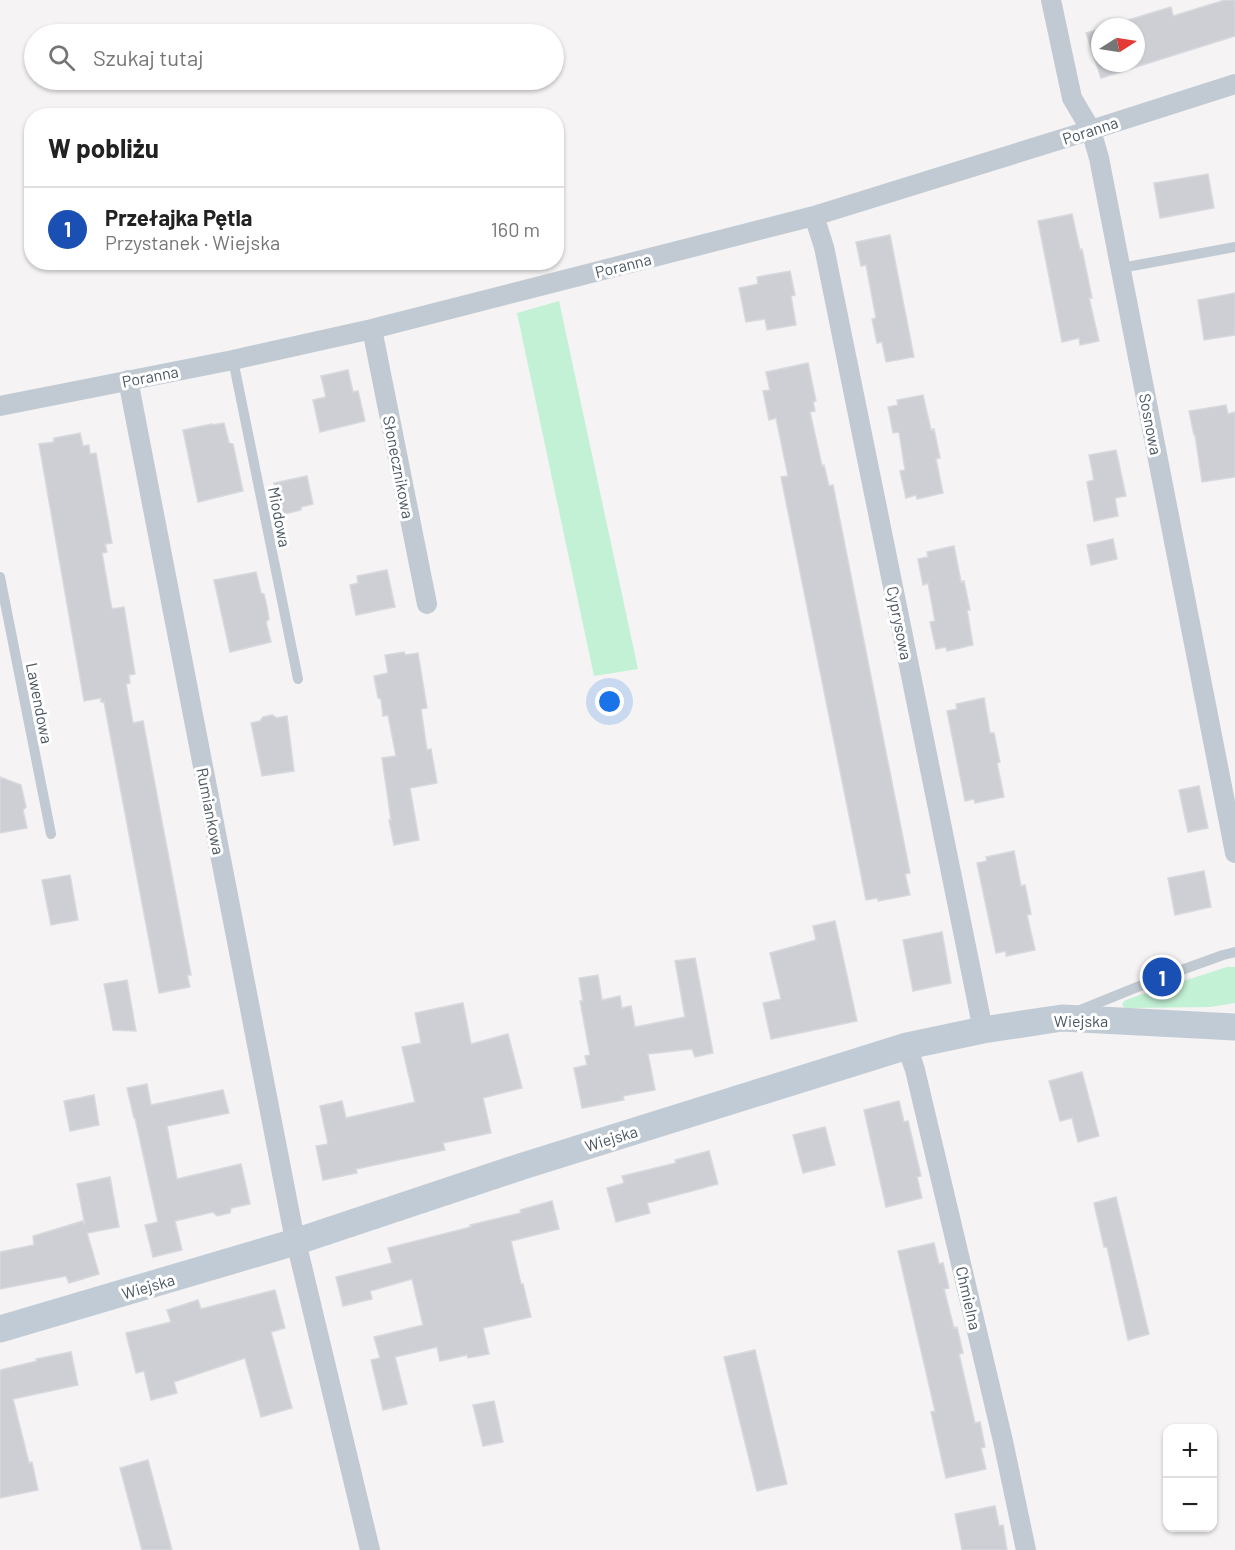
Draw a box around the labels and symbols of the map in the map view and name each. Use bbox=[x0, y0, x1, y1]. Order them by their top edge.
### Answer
north arrow bbox=[1091, 18, 1145, 72]
street label: Poranna bbox=[1060, 112, 1120, 148]
street label: Poranna bbox=[593, 249, 653, 281]
street label: Poranna bbox=[120, 361, 180, 391]
street label: Sosnowa bbox=[1136, 392, 1166, 456]
street label: Słonecznikowa bbox=[380, 414, 418, 520]
street label: Miodowa bbox=[265, 485, 295, 549]
street label: Cyprysowa bbox=[884, 585, 916, 661]
street label: Lawendowa bbox=[23, 661, 57, 745]
your location bbox=[595, 687, 624, 716]
street label: Rumiankowa bbox=[193, 766, 229, 856]
pin: 1 bbox=[1142, 954, 1182, 1000]
street label: Wiejska bbox=[1054, 1011, 1108, 1030]
street label: Wiejska bbox=[582, 1121, 640, 1155]
street label: Chmielna bbox=[952, 1264, 986, 1332]
street label: Wiejska bbox=[119, 1269, 177, 1303]

